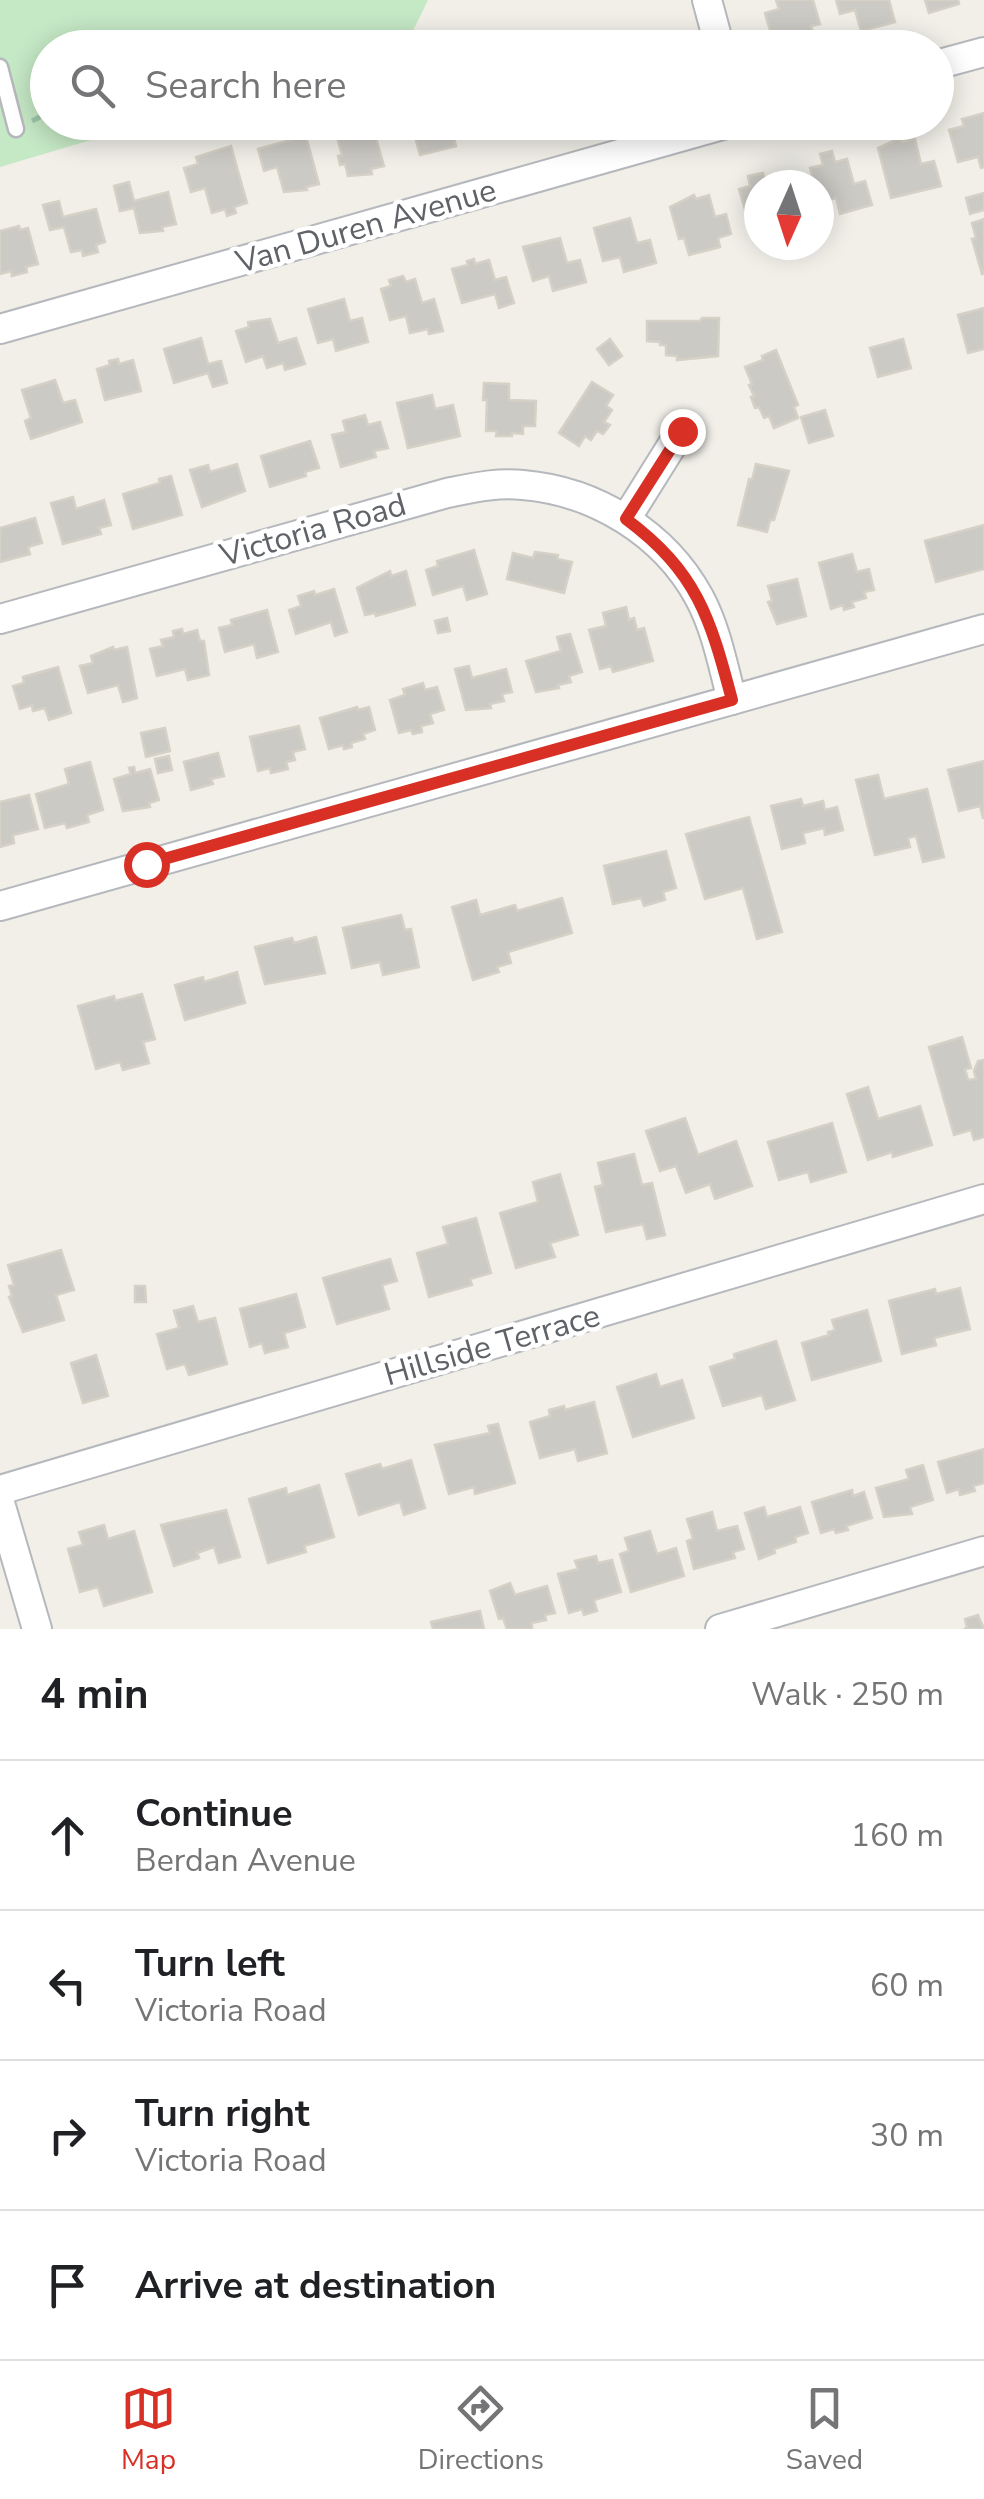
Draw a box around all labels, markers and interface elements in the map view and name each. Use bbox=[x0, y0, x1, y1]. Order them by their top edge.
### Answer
search box bbox=[30, 30, 954, 140]
icon: search bbox=[65, 58, 120, 113]
text: Search here bbox=[145, 60, 346, 111]
street label: Van Duren Avenue bbox=[230, 168, 501, 284]
north arrow bbox=[744, 170, 834, 260]
route end bbox=[660, 409, 706, 455]
street label: Victoria Road bbox=[214, 483, 411, 577]
route start bbox=[124, 842, 170, 888]
street label: Hillside Terrace bbox=[379, 1294, 605, 1396]
text: 4 min bbox=[40, 1666, 149, 1723]
text: Walk · 250 m bbox=[751, 1673, 944, 1716]
text: Continue bbox=[135, 1788, 293, 1839]
icon: ahead bbox=[40, 1808, 95, 1863]
text: 160 m bbox=[851, 1814, 944, 1857]
text: Berdan Avenue bbox=[135, 1839, 356, 1882]
text: Turn left bbox=[135, 1938, 285, 1989]
icon: left bbox=[40, 1958, 95, 2013]
text: 60 m bbox=[870, 1964, 944, 2007]
text: Victoria Road bbox=[135, 1989, 327, 2032]
text: Turn right bbox=[135, 2088, 310, 2139]
icon: right bbox=[40, 2108, 95, 2163]
text: 30 m bbox=[870, 2114, 944, 2157]
text: Victoria Road bbox=[135, 2139, 327, 2182]
icon: arrive bbox=[40, 2258, 95, 2313]
text: Arrive at destination bbox=[135, 2260, 496, 2311]
tab: Map bbox=[121, 2381, 176, 2479]
tab: Directions bbox=[418, 2381, 544, 2479]
tab: Saved bbox=[786, 2381, 863, 2479]

